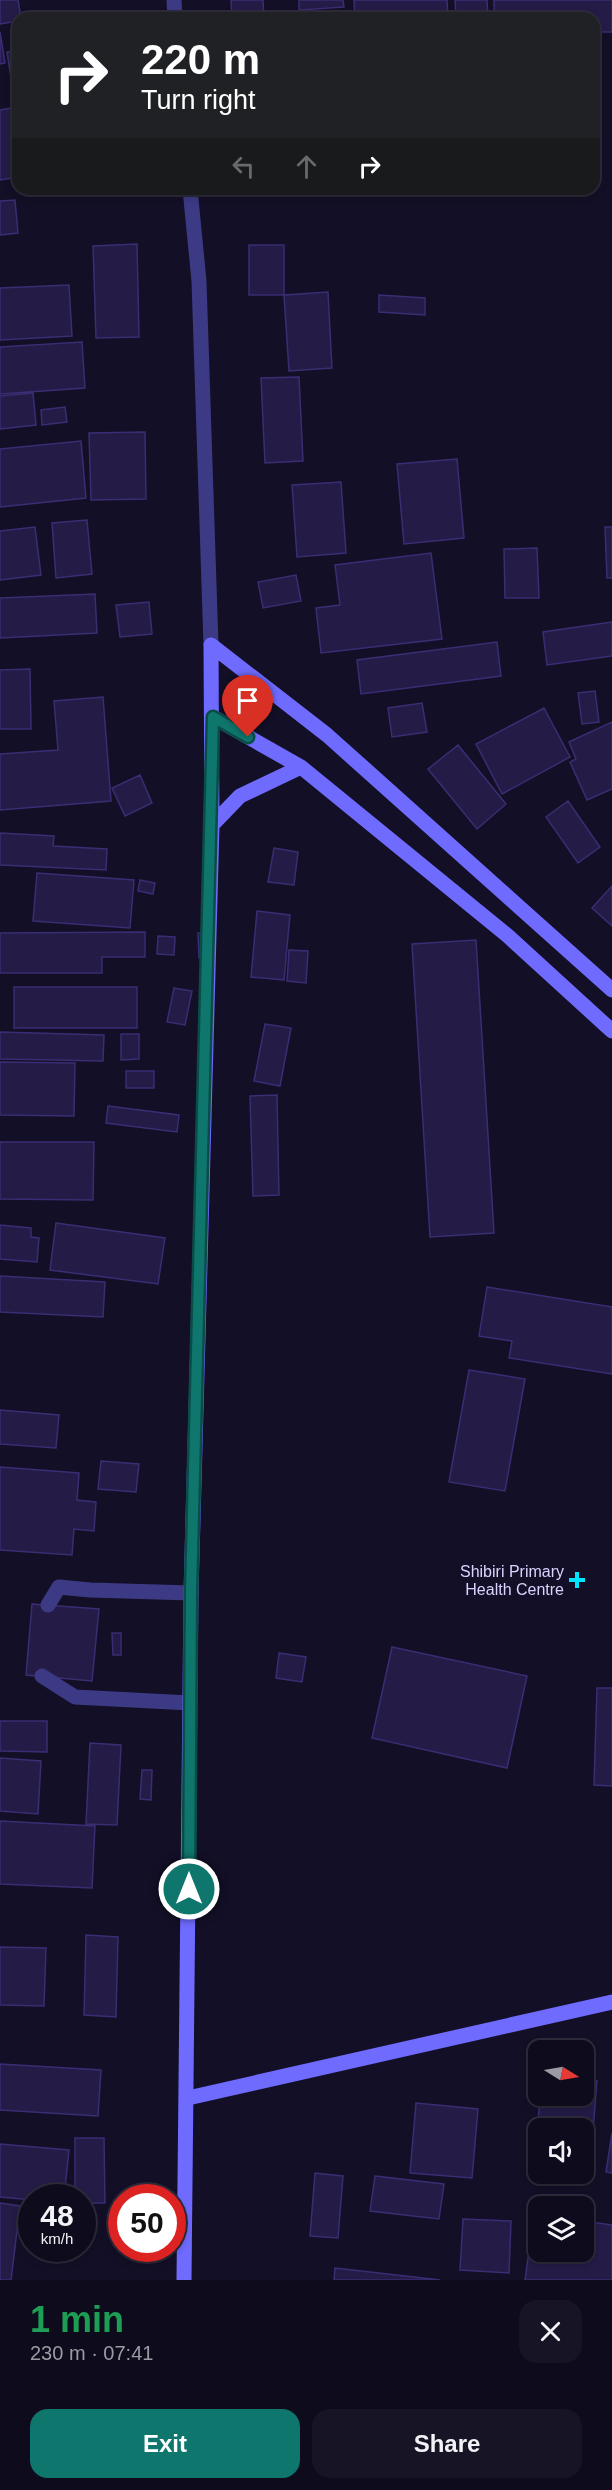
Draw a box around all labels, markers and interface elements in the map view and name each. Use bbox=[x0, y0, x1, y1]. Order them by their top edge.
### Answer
icon: right bbox=[42, 36, 120, 114]
text: 220 m bbox=[141, 36, 260, 83]
text: Turn right bbox=[141, 85, 256, 115]
icon: left bbox=[227, 150, 260, 183]
icon: ahead bbox=[290, 150, 323, 183]
icon: right bbox=[353, 150, 386, 183]
pin bbox=[222, 675, 273, 737]
icon: arrive bbox=[231, 684, 264, 717]
place label: Shibiri Primary Health Centre bbox=[460, 1563, 564, 1598]
marker: Shibiri Primary Health Centre bbox=[568, 1571, 586, 1589]
position arrow bbox=[157, 1857, 221, 1921]
north arrow bbox=[528, 2040, 594, 2106]
map controls bbox=[528, 2040, 594, 2262]
button: sound bbox=[528, 2118, 594, 2184]
speed limit sign: 50 bbox=[108, 2184, 186, 2262]
button: layers bbox=[528, 2196, 594, 2262]
text: 48 bbox=[40, 2199, 74, 2232]
text: km/h bbox=[41, 2230, 73, 2247]
text: 1 min bbox=[30, 2299, 124, 2340]
button: close bbox=[519, 2300, 582, 2363]
text: 230 m · 07:41 bbox=[30, 2342, 153, 2364]
button: Exit bbox=[30, 2409, 300, 2478]
button: Share bbox=[312, 2409, 582, 2478]

